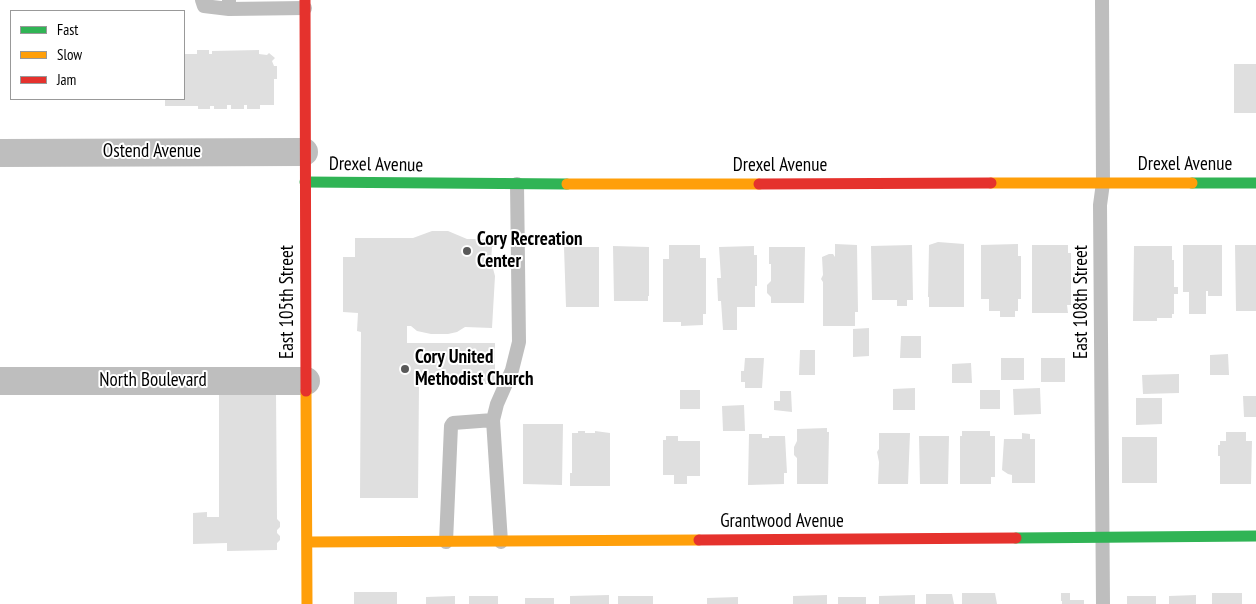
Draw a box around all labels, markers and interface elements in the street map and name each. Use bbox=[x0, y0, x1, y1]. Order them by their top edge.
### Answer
legend bbox=[10, 10, 185, 100]
text: Fast bbox=[57, 20, 78, 39]
text: Slow bbox=[57, 45, 82, 64]
text: Jam bbox=[57, 70, 76, 89]
street label: Ostend Avenue bbox=[103, 141, 201, 163]
street label: Drexel Avenue bbox=[329, 153, 423, 177]
street label: Drexel Avenue bbox=[1138, 154, 1232, 176]
street label: Drexel Avenue bbox=[733, 155, 827, 177]
place label: Cory Recreation Center bbox=[477, 229, 583, 273]
street label: East 105th Street bbox=[277, 245, 299, 359]
marker: Cory Recreation Center bbox=[461, 245, 473, 257]
street label: East 108th Street bbox=[1071, 245, 1093, 359]
place label: Cory United Methodist Church bbox=[415, 347, 534, 391]
marker: Cory United Methodist Church bbox=[399, 363, 411, 375]
street label: North Boulevard bbox=[99, 370, 207, 392]
street label: Grantwood Avenue bbox=[720, 511, 844, 533]

